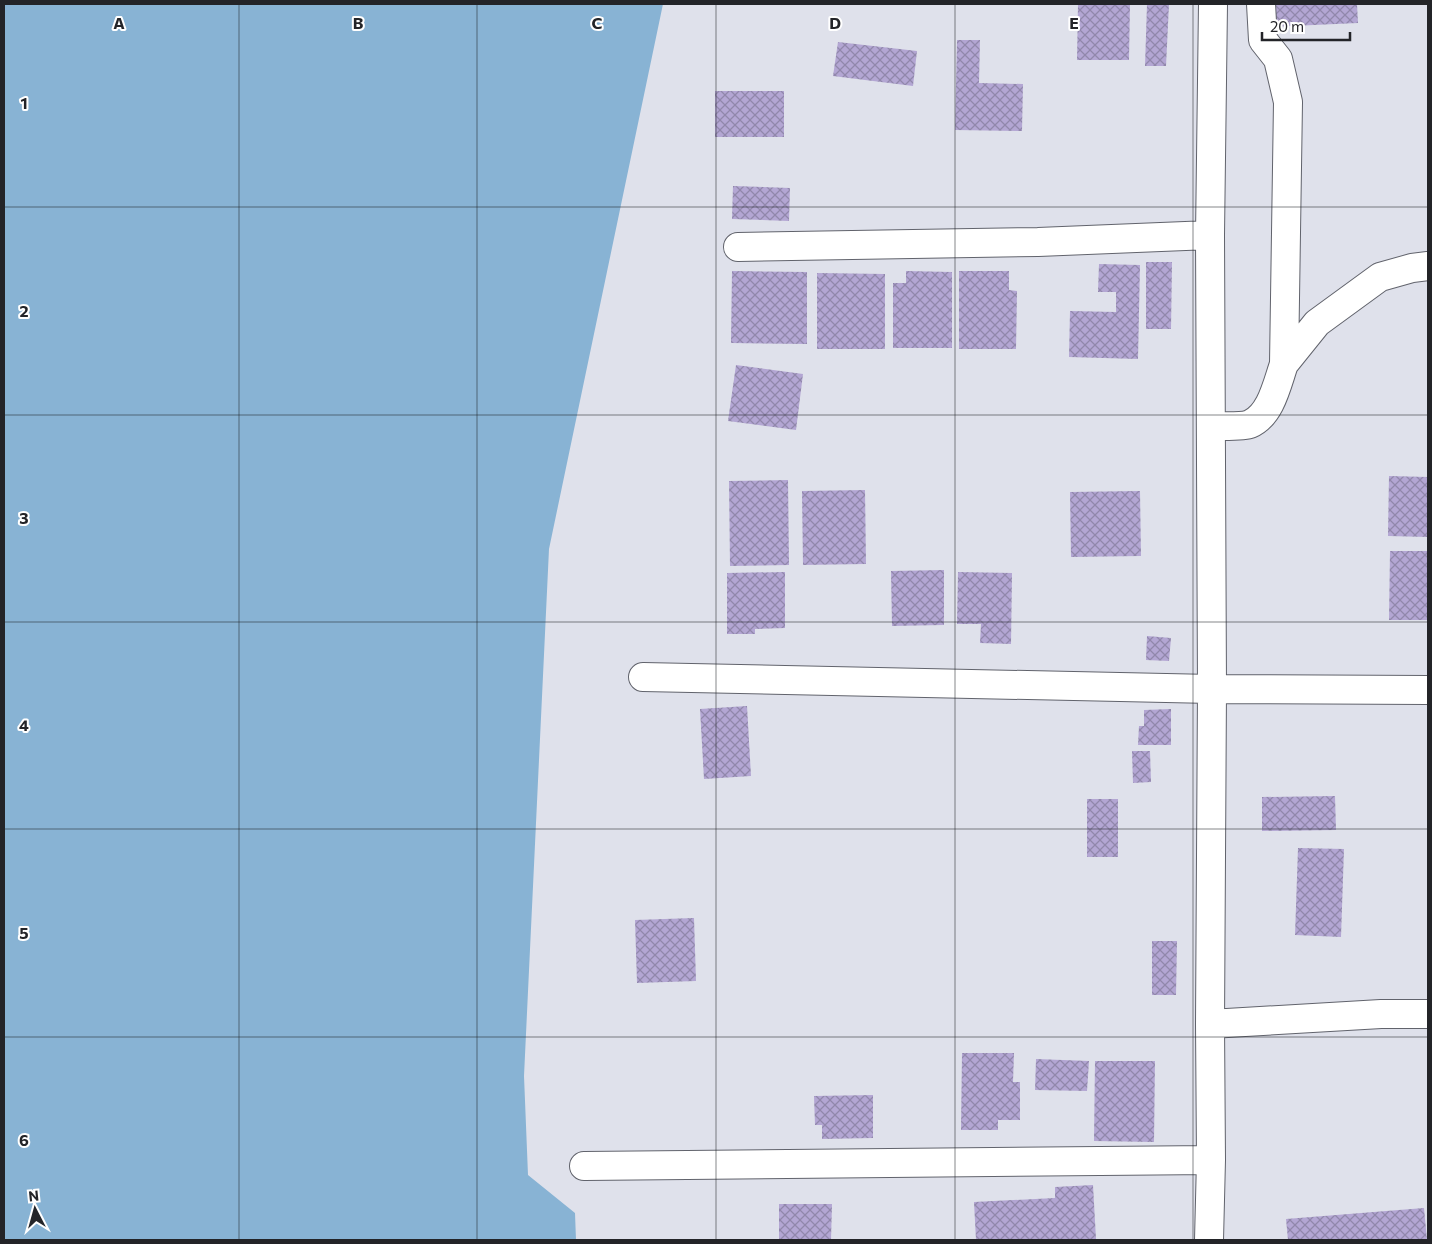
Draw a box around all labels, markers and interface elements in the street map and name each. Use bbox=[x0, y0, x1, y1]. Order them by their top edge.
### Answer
scale bar bbox=[1262, 10, 1350, 42]
text: A bbox=[113, 13, 125, 32]
text: B bbox=[353, 13, 364, 32]
text: C bbox=[592, 13, 603, 32]
text: D bbox=[829, 13, 841, 32]
text: E bbox=[1069, 13, 1079, 32]
text: 20 m bbox=[1270, 17, 1304, 35]
text: 1 bbox=[20, 93, 28, 112]
text: 2 bbox=[19, 301, 29, 320]
text: 3 bbox=[19, 508, 29, 527]
text: 4 bbox=[19, 715, 29, 734]
text: 5 bbox=[19, 923, 29, 942]
text: 6 bbox=[19, 1130, 29, 1149]
north arrow bbox=[10, 1184, 60, 1234]
text: N bbox=[27, 1187, 40, 1205]

